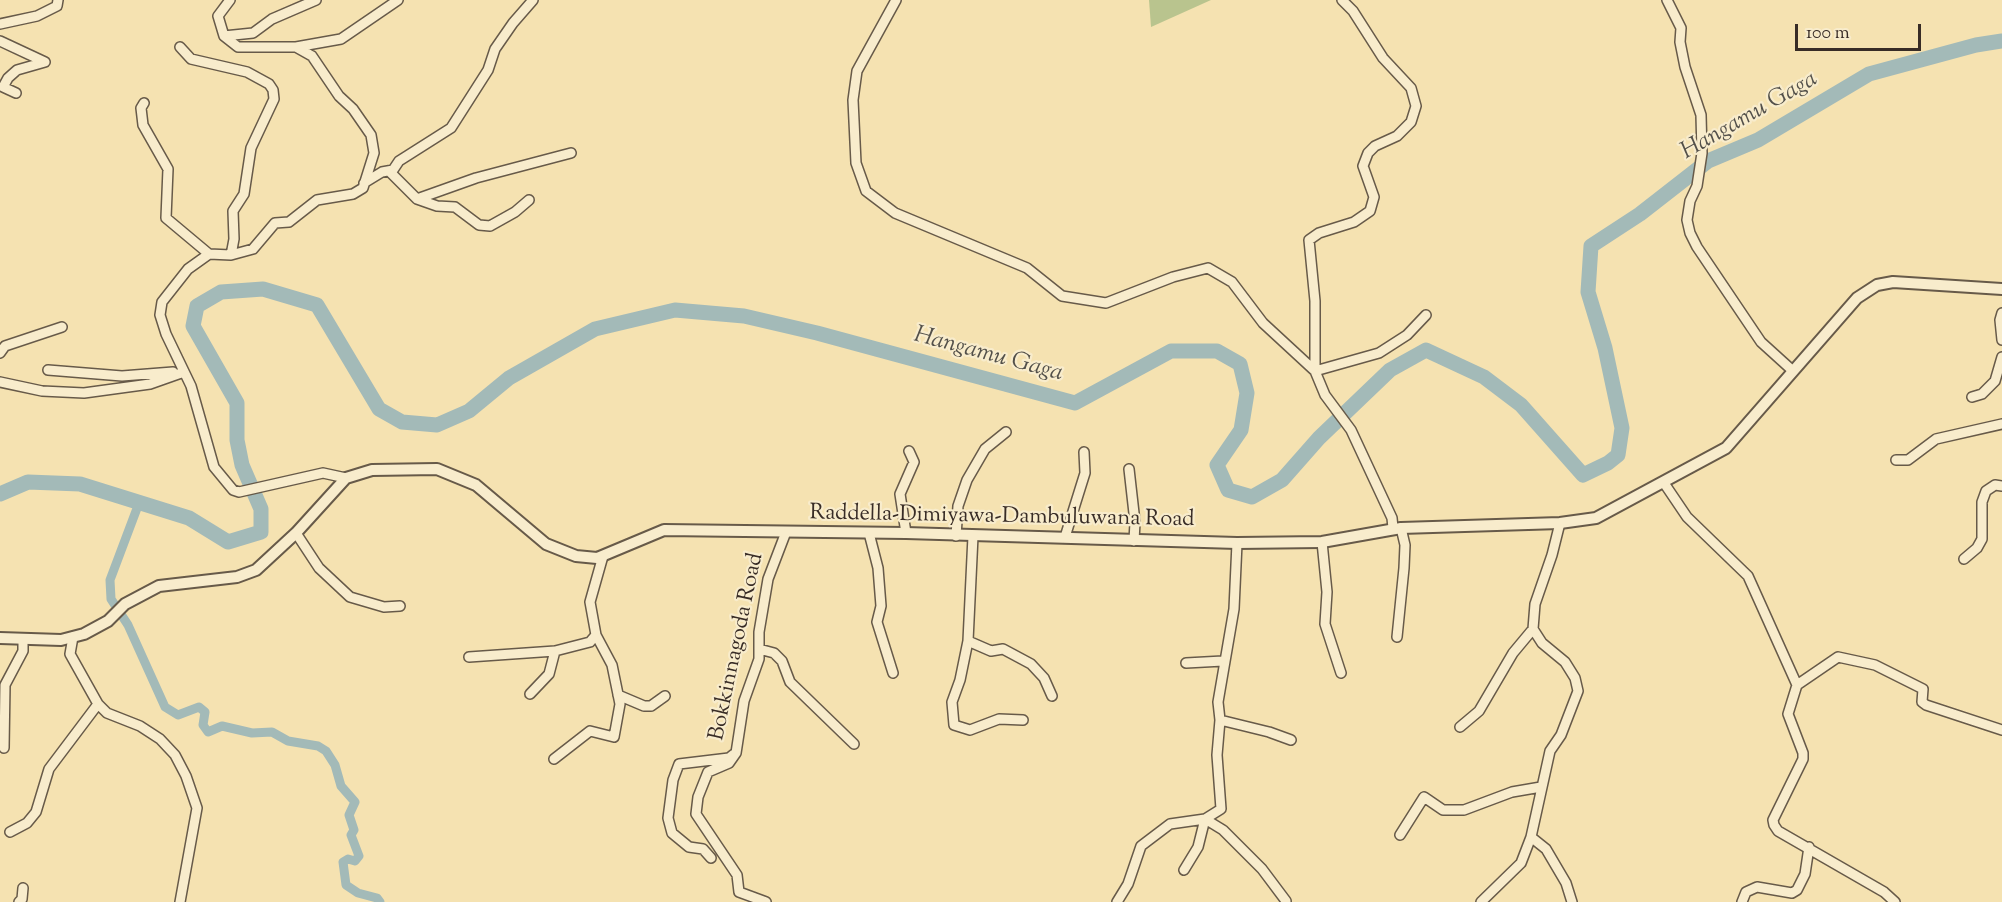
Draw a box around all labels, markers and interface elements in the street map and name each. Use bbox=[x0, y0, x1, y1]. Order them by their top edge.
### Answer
scale bar bbox=[1798, 12, 1924, 50]
text: 100 m bbox=[1806, 21, 1850, 47]
water label: Hangamu Gaga bbox=[1676, 66, 1824, 168]
water label: Hangamu Gaga bbox=[910, 322, 1066, 390]
street label: Raddella-Dimiyawa-Dambuluwana Road bbox=[809, 501, 1195, 535]
street label: Bokkinnagoda Road bbox=[705, 551, 771, 743]

